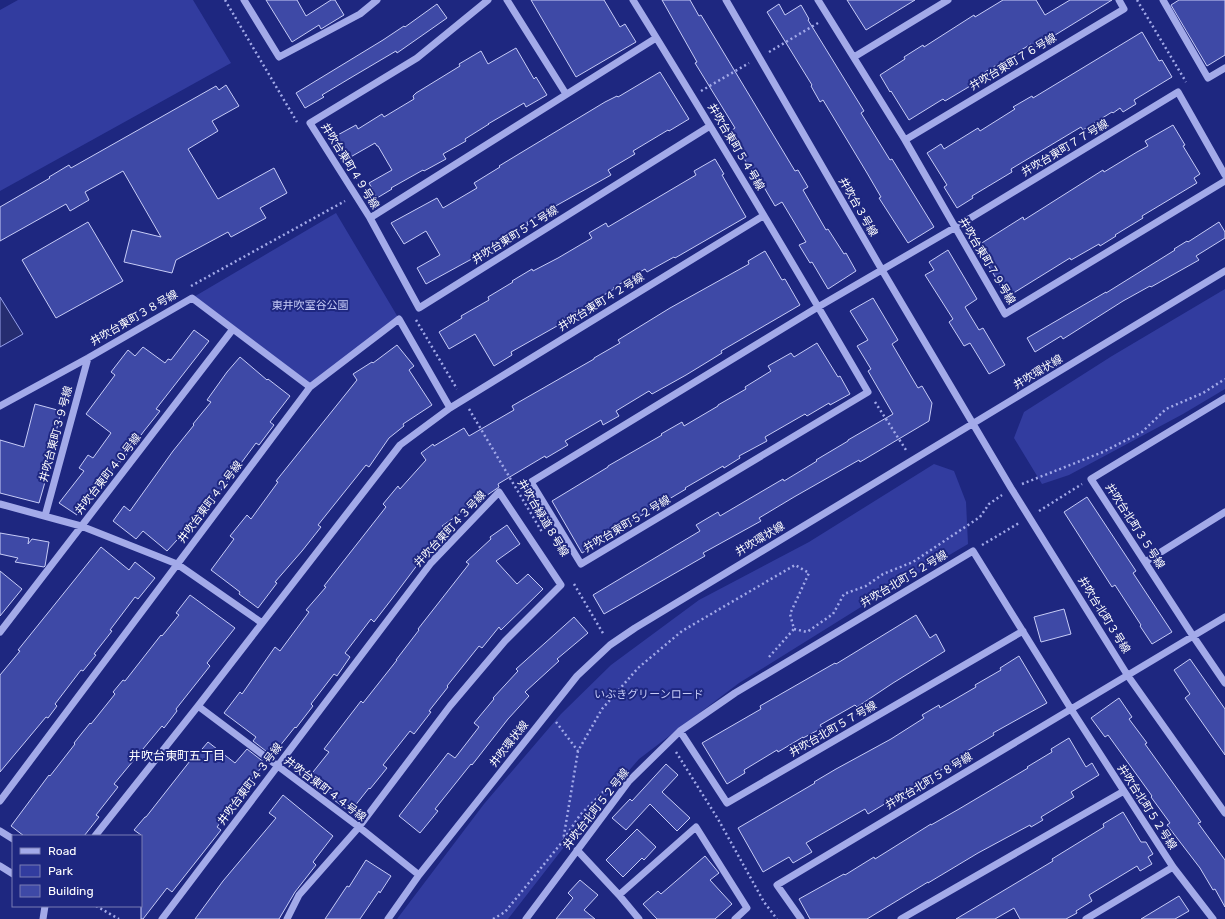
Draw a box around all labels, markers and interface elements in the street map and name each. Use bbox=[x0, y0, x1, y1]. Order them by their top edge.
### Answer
street label: 井吹台東町７６号線 bbox=[967, 31, 1059, 93]
street label: 井吹台東町５４号線 bbox=[705, 101, 767, 193]
street label: 井吹台東町７７号線 bbox=[1019, 117, 1111, 179]
street label: 井吹台東町４９号線 bbox=[318, 121, 382, 211]
street label: 井吹台３号線 bbox=[836, 175, 880, 239]
street label: 井吹台東町５１号線 bbox=[470, 203, 560, 267]
street label: 井吹台東町７９号線 bbox=[956, 215, 1018, 307]
street label: 井吹台東町４２号線 bbox=[556, 270, 646, 334]
street label: 井吹台東町３８号線 bbox=[88, 288, 180, 348]
park label: 東井吹室谷公園 bbox=[272, 299, 349, 312]
street label: 井吹環状線 bbox=[1011, 352, 1065, 392]
street label: 井吹台東町３９号線 bbox=[37, 385, 75, 483]
street label: 井吹台東町４０号線 bbox=[72, 431, 144, 517]
street label: 井吹台東町４２号線 bbox=[175, 459, 245, 545]
street label: 井吹台緑道８号線 bbox=[515, 477, 571, 559]
street label: 井吹台北町３５号線 bbox=[1103, 481, 1167, 571]
street label: 井吹台東町４３号線 bbox=[411, 488, 489, 570]
street label: 井吹台東町５２号線 bbox=[581, 493, 673, 555]
street label: 井吹環状線 bbox=[733, 519, 787, 559]
street label: 井吹台北町５２号線 bbox=[858, 548, 950, 610]
street label: 井吹台北町３号線 bbox=[1075, 574, 1133, 656]
park label: いぶきグリーンロード bbox=[594, 688, 704, 701]
street label: 井吹台北町５７号線 bbox=[787, 699, 879, 759]
street label: 井吹環状線 bbox=[487, 718, 531, 770]
street label: 井吹台東町４３号線 bbox=[215, 741, 285, 827]
district label: 井吹台東町五丁目 bbox=[129, 749, 225, 763]
street label: 井吹台北町５８号線 bbox=[883, 750, 975, 812]
street label: 井吹台東町４４号線 bbox=[282, 754, 368, 824]
street label: 井吹台北町５２号線 bbox=[1115, 762, 1179, 852]
street label: 井吹台北町５２号線 bbox=[560, 766, 632, 852]
legend bbox=[12, 835, 142, 907]
text: Road bbox=[48, 844, 76, 858]
text: Park bbox=[48, 864, 74, 878]
text: Building bbox=[48, 884, 94, 898]

